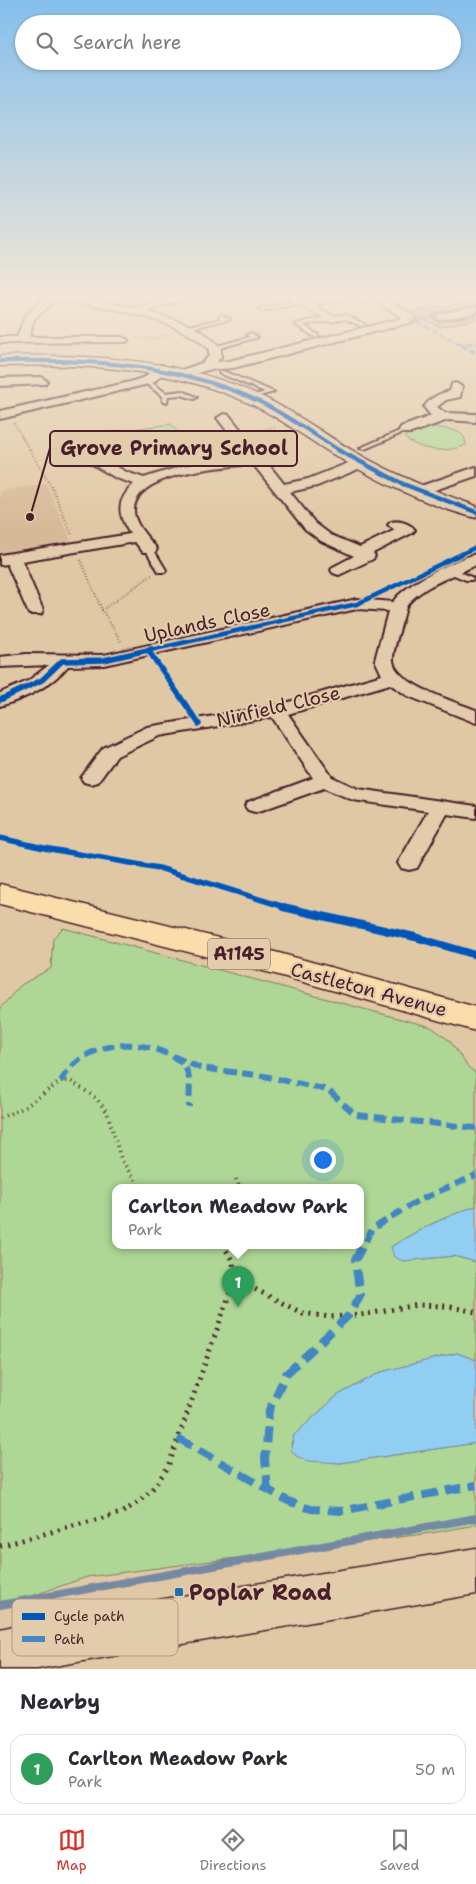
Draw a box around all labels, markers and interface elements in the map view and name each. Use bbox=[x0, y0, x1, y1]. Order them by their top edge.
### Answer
search box bbox=[15, 15, 461, 70]
icon: search bbox=[33, 29, 61, 57]
text: Search here bbox=[73, 30, 182, 55]
callout: Grove Primary School bbox=[50, 431, 297, 466]
text: Grove Primary School bbox=[60, 435, 288, 461]
street label: Uplands Close bbox=[142, 597, 273, 648]
street label: Ninfield Close bbox=[214, 680, 342, 733]
road number: A1145 bbox=[208, 939, 270, 970]
street label: Castleton Avenue bbox=[288, 957, 450, 1022]
your location bbox=[310, 1147, 336, 1173]
popup bbox=[112, 1184, 364, 1249]
text: Carlton Meadow Park bbox=[128, 1194, 348, 1219]
text: Park bbox=[128, 1219, 162, 1240]
pin: 1 bbox=[222, 1266, 254, 1307]
place label: Poplar Road bbox=[189, 1578, 332, 1607]
marker: Poplar Road bbox=[173, 1586, 185, 1598]
legend bbox=[12, 1599, 178, 1656]
text: Cycle path bbox=[54, 1607, 125, 1625]
text: Path bbox=[54, 1630, 85, 1648]
text: Nearby bbox=[20, 1688, 100, 1716]
text: Carlton Meadow Park bbox=[68, 1746, 288, 1771]
text: 1 bbox=[33, 1759, 41, 1780]
text: 50 m bbox=[415, 1759, 455, 1780]
text: Park bbox=[68, 1771, 102, 1792]
tab: Map bbox=[57, 1826, 87, 1874]
tab: Directions bbox=[200, 1826, 266, 1874]
tab: Saved bbox=[380, 1826, 419, 1874]

